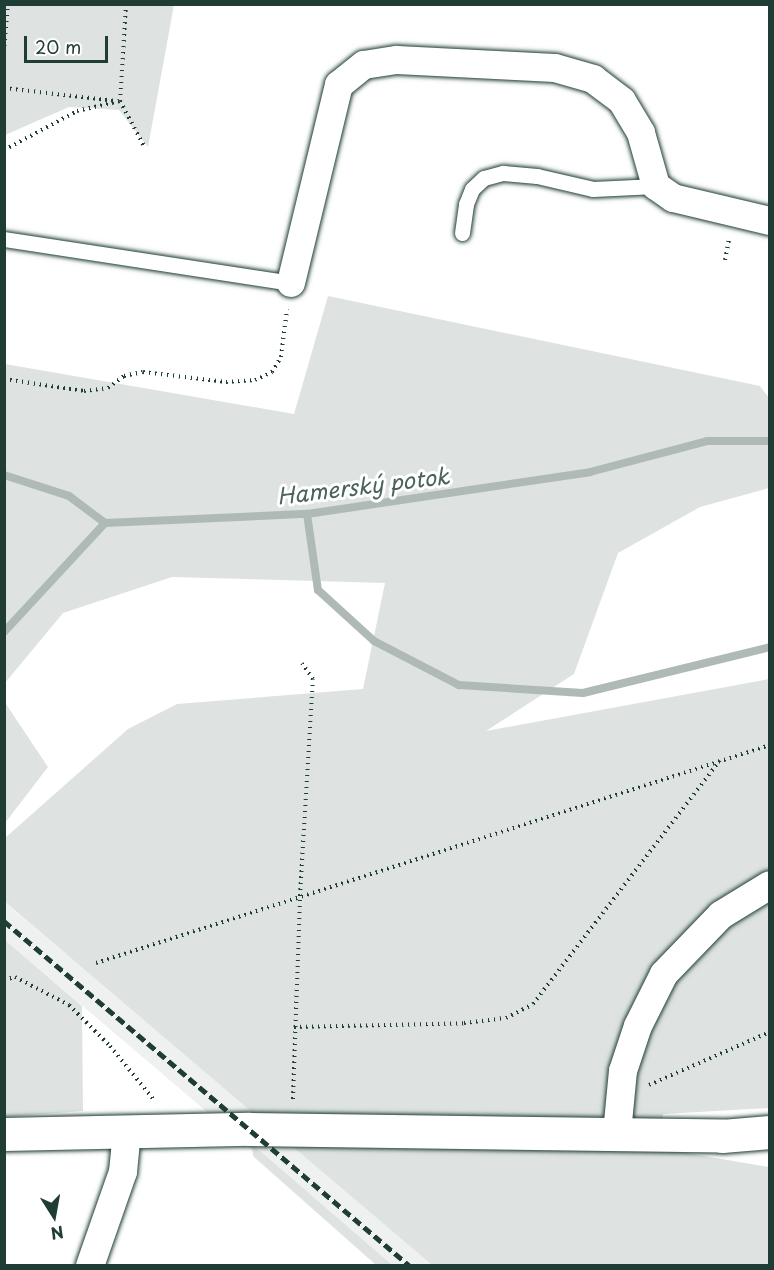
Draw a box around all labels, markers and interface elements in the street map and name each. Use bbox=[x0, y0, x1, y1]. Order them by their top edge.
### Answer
scale bar bbox=[27, 24, 111, 62]
text: 20 m bbox=[35, 33, 81, 60]
water label: Hamerský potok bbox=[274, 461, 452, 509]
north arrow bbox=[24, 1186, 84, 1246]
text: N bbox=[49, 1221, 66, 1247]

